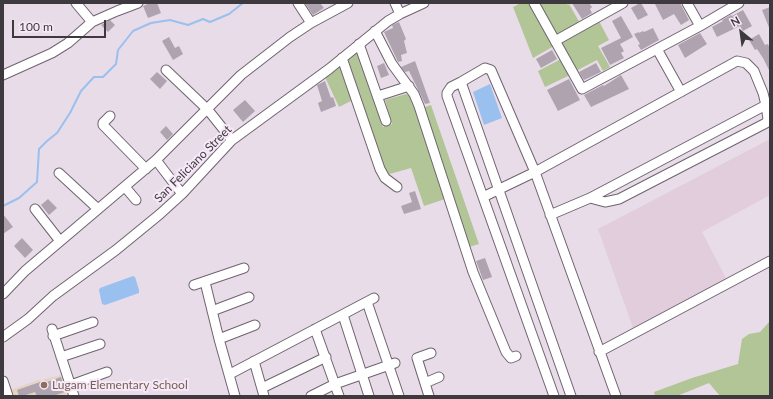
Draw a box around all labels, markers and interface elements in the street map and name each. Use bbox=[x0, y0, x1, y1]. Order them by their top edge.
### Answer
scale bar bbox=[14, 12, 108, 38]
north arrow bbox=[721, 12, 761, 52]
text: N bbox=[728, 13, 742, 29]
text: 100 m bbox=[19, 19, 53, 34]
street label: San Feliciano Street bbox=[151, 122, 235, 206]
place label: Lugam Elementary School bbox=[52, 378, 188, 392]
marker: Lugam Elementary School bbox=[39, 380, 49, 390]

